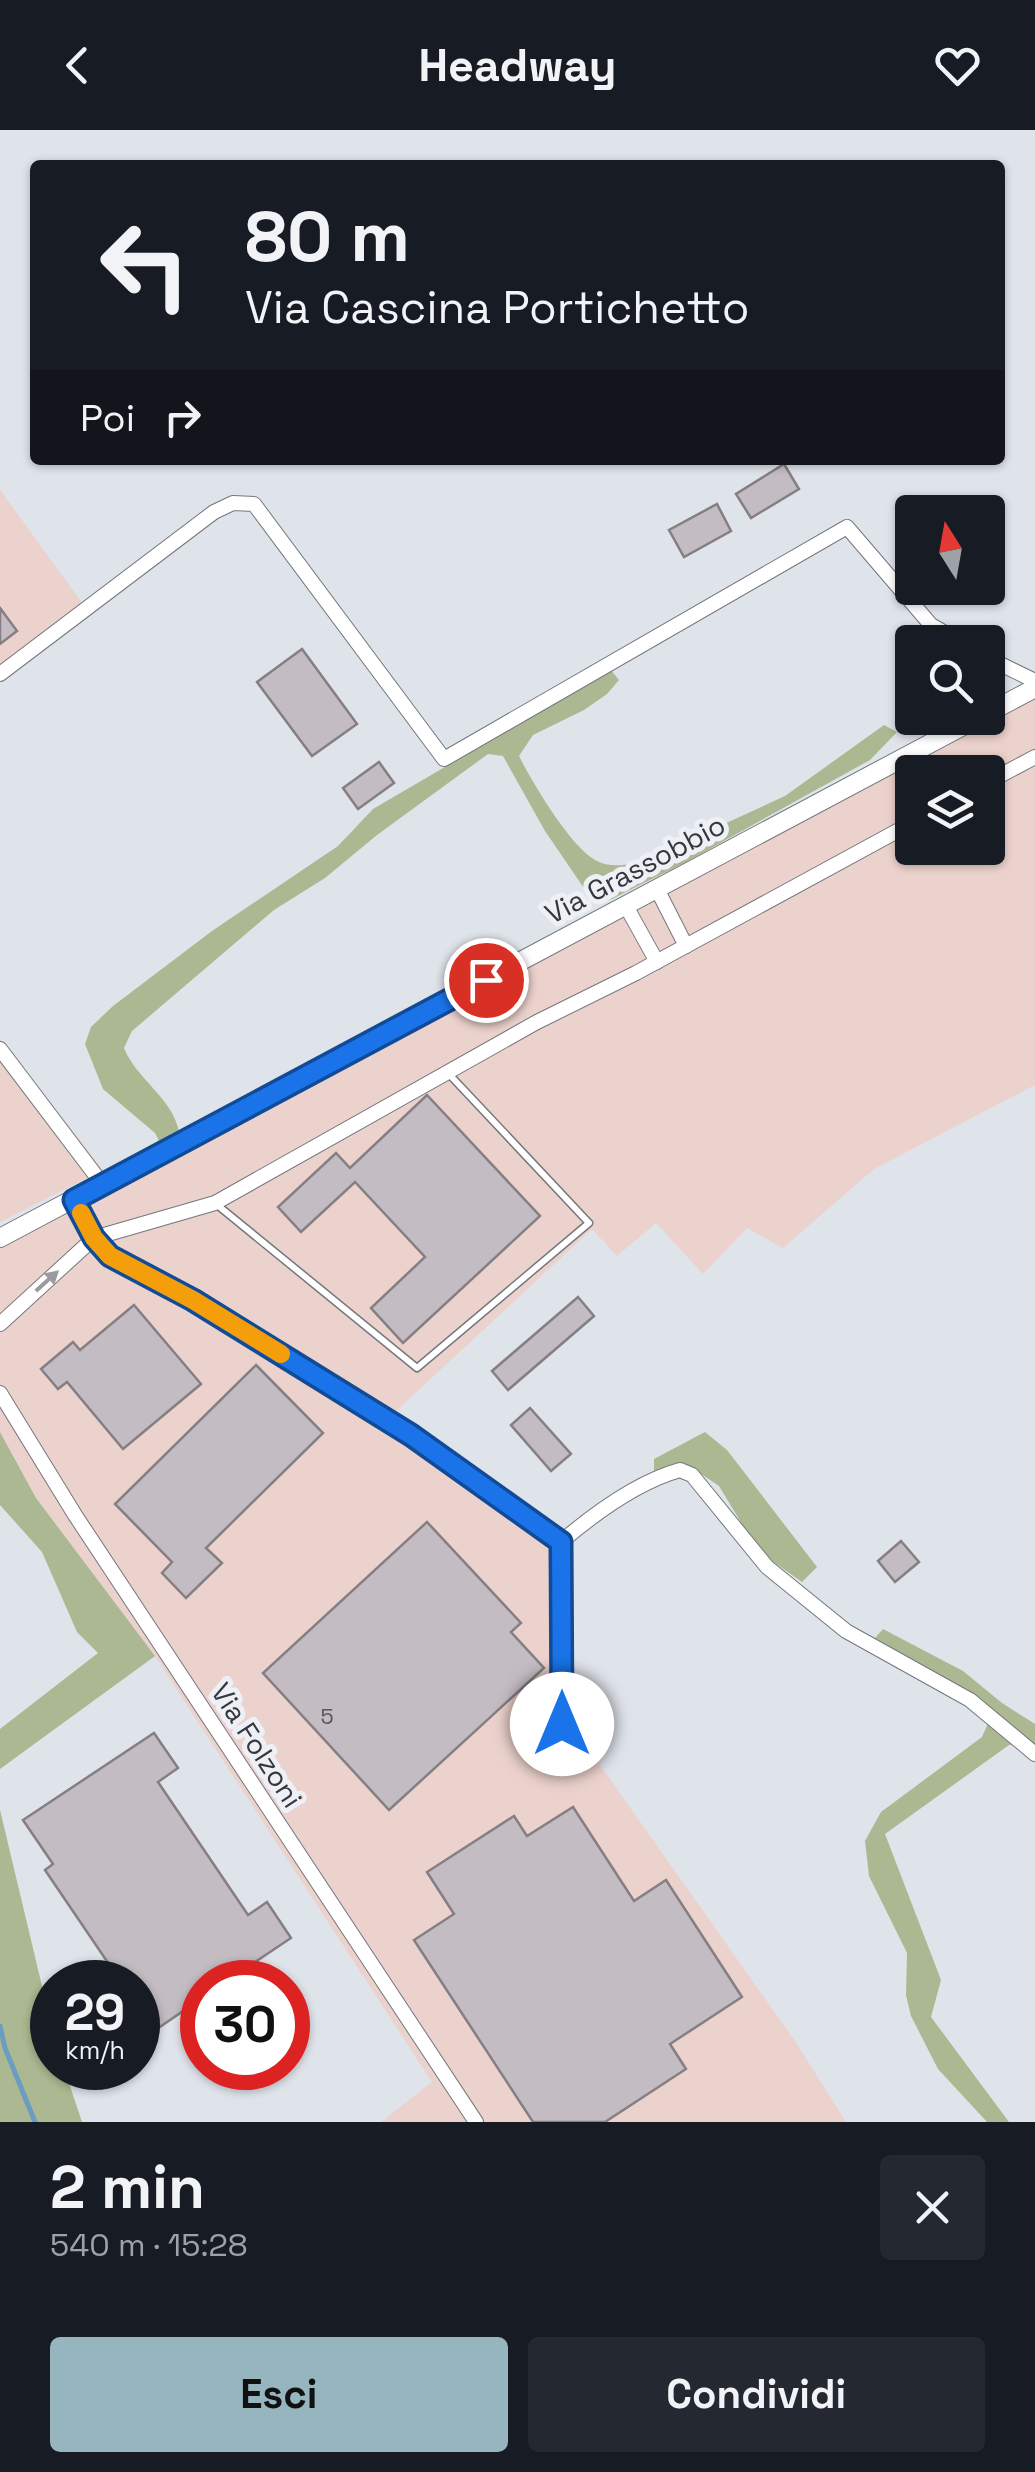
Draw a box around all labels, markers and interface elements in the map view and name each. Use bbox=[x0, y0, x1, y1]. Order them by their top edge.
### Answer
text: Headway bbox=[418, 37, 617, 94]
icon: back bbox=[50, 38, 105, 93]
icon: heart bbox=[930, 38, 985, 93]
text: 80 m bbox=[245, 192, 410, 281]
icon: left bbox=[80, 200, 210, 330]
text: Via Cascina Portichetto bbox=[245, 279, 750, 336]
icon: right bbox=[155, 390, 210, 445]
text: Poi bbox=[80, 394, 135, 442]
north arrow bbox=[895, 495, 1005, 605]
map controls bbox=[895, 495, 1005, 865]
button: search bbox=[895, 625, 1005, 735]
button: layers bbox=[895, 755, 1005, 865]
street label: Via Grassobbio bbox=[539, 806, 731, 932]
pin bbox=[444, 938, 529, 1023]
icon: arrive bbox=[459, 953, 514, 1008]
one-way arrow bbox=[35, 1270, 59, 1293]
position arrow bbox=[510, 1672, 614, 1776]
street label: Via Folzoni bbox=[203, 1676, 311, 1814]
house number: 5 bbox=[320, 1702, 334, 1730]
speed limit sign: 30 bbox=[180, 1960, 310, 2090]
text: 29 bbox=[65, 1981, 125, 2045]
text: km/h bbox=[65, 2034, 125, 2066]
text: 2 min bbox=[50, 2149, 205, 2226]
button: close bbox=[880, 2155, 985, 2260]
text: 540 m · 15:28 bbox=[50, 2225, 248, 2265]
button: Esci bbox=[50, 2337, 508, 2452]
button: Condividi bbox=[528, 2337, 985, 2452]

